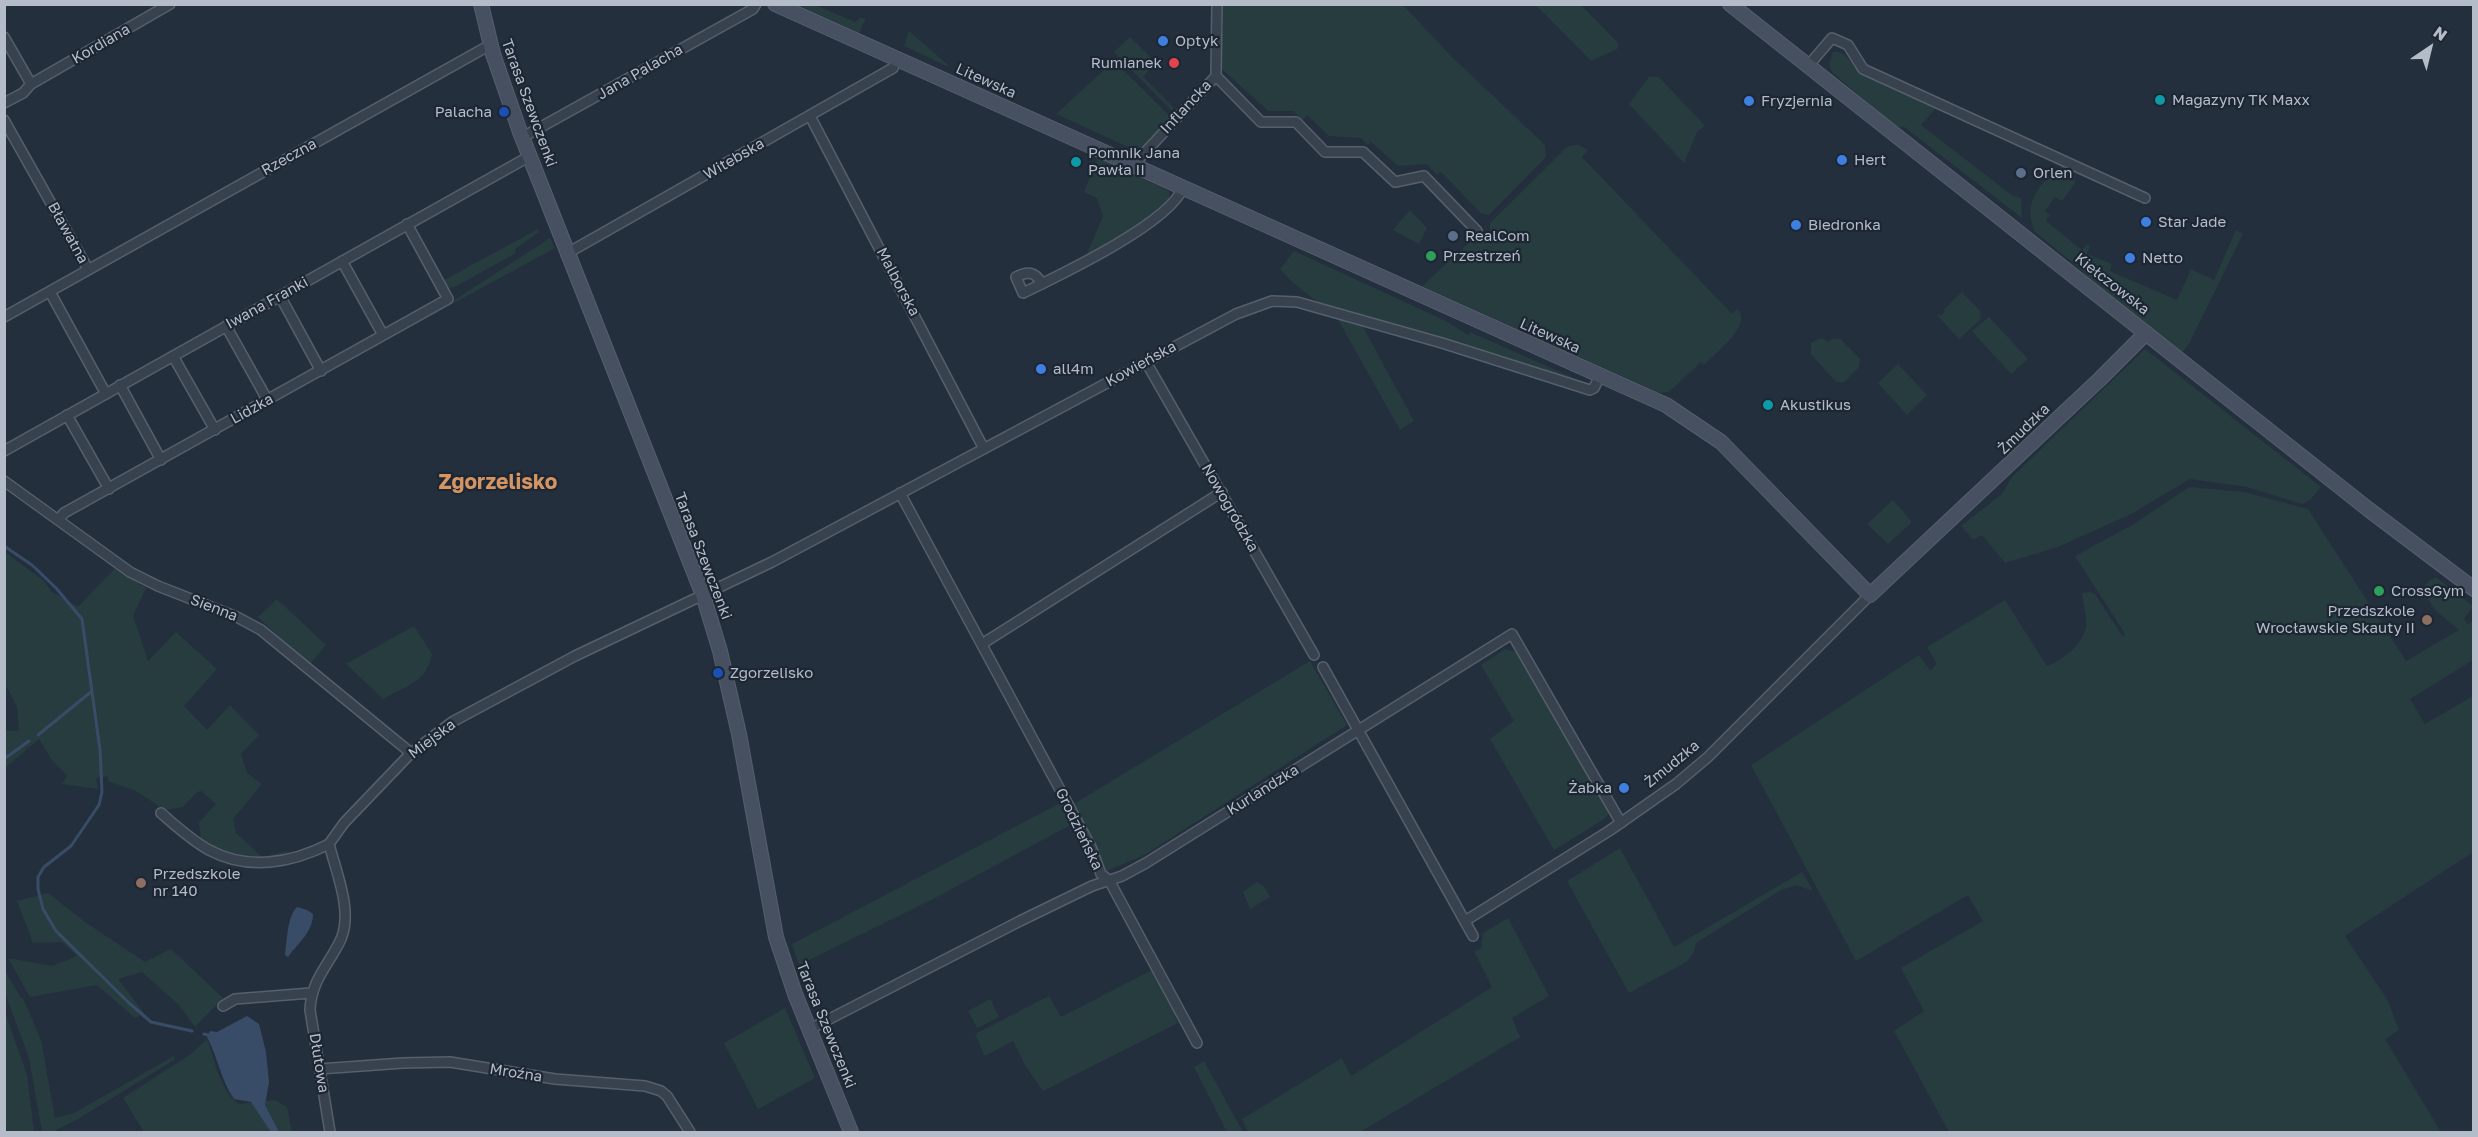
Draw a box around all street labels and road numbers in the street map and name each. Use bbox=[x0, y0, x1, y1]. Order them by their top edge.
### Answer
street label: Kordiana bbox=[69, 20, 133, 68]
street label: Tarasa Szewczenki bbox=[498, 37, 560, 169]
street label: Jana Palacha bbox=[594, 40, 686, 104]
street label: Litewska bbox=[953, 60, 1019, 102]
street label: Inflancka bbox=[1157, 76, 1215, 138]
street label: Witebska bbox=[700, 134, 768, 184]
street label: Rzeczna bbox=[258, 135, 320, 179]
street label: Bławatna bbox=[44, 199, 92, 267]
street label: Malborska bbox=[872, 245, 924, 319]
street label: Kiełczowska bbox=[2071, 249, 2153, 319]
street label: Iwana Franki bbox=[223, 273, 311, 333]
street label: Litewska bbox=[1517, 315, 1583, 357]
street label: Kowieńska bbox=[1103, 337, 1179, 391]
street label: Lidzka bbox=[227, 390, 277, 428]
street label: Żmudzka bbox=[1994, 400, 2054, 458]
street label: Nowogródzka bbox=[1197, 461, 1263, 555]
street label: Tarasa Szewczenki bbox=[670, 490, 736, 622]
street label: Sienna bbox=[188, 591, 240, 625]
street label: Miejska bbox=[405, 715, 459, 763]
street label: Żmudzka bbox=[1641, 737, 1703, 791]
street label: Kurlandzka bbox=[1224, 761, 1302, 819]
street label: Grodzieńska bbox=[1051, 785, 1107, 873]
street label: Tarasa Szewczenki bbox=[792, 959, 860, 1091]
street label: Dłutowa bbox=[305, 1032, 333, 1094]
street label: Mroźna bbox=[488, 1060, 544, 1086]

